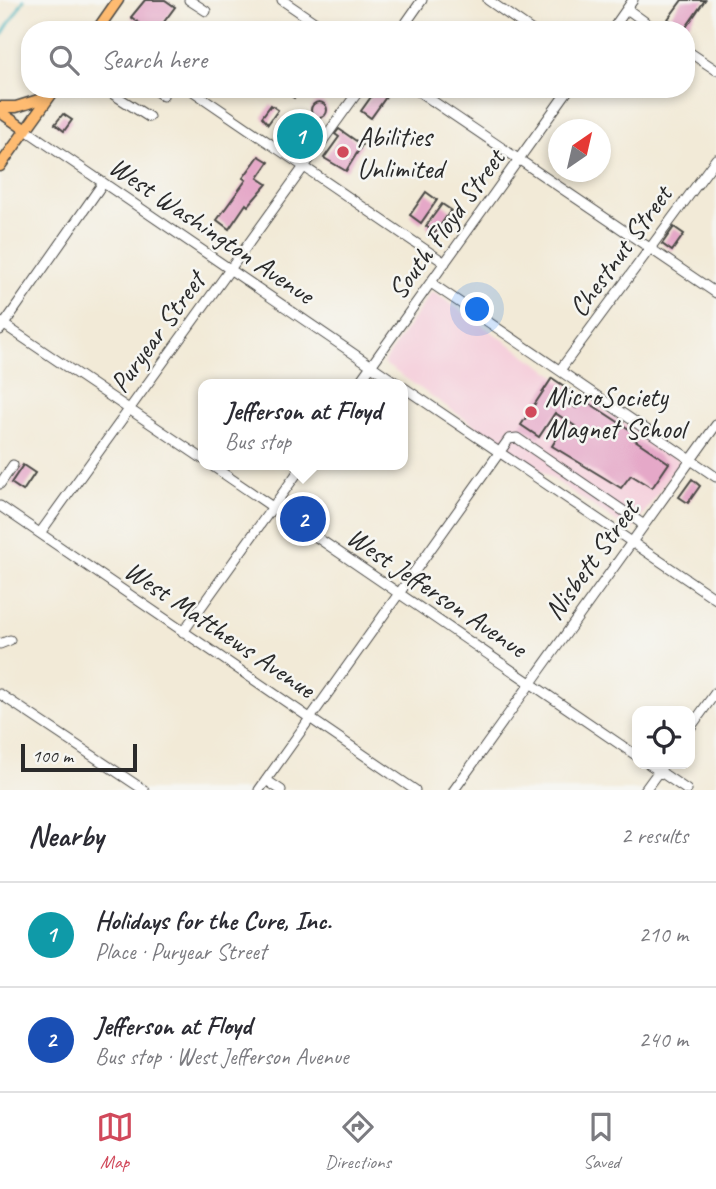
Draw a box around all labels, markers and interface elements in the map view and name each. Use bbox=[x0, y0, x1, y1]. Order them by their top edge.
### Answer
search box bbox=[21, 21, 695, 98]
icon: search bbox=[45, 41, 83, 79]
text: Search here bbox=[101, 43, 207, 76]
pin: 1 bbox=[277, 110, 323, 162]
place label: Abilities Unlimited bbox=[357, 119, 447, 186]
north arrow bbox=[548, 119, 611, 182]
street label: South Floyd Street bbox=[380, 140, 514, 306]
marker: Abilities Unlimited bbox=[335, 144, 351, 160]
street label: West Washington Avenue bbox=[103, 148, 323, 313]
street label: Chestnut Street bbox=[561, 176, 681, 323]
street label: Puryear Street bbox=[102, 262, 215, 399]
your location bbox=[460, 292, 494, 326]
popup bbox=[198, 379, 408, 470]
place label: MicroSociety Magnet School bbox=[545, 379, 691, 446]
text: Jefferson at Floyd bbox=[225, 394, 381, 427]
marker: MicroSociety Magnet School bbox=[523, 404, 539, 420]
text: Bus stop bbox=[225, 427, 291, 456]
street label: Nisbett Street bbox=[536, 491, 648, 627]
pin: 2 bbox=[280, 493, 326, 545]
street label: West Jefferson Avenue bbox=[340, 519, 535, 666]
street label: West Matthews Avenue bbox=[118, 552, 323, 707]
map controls bbox=[632, 706, 695, 769]
button: locate bbox=[632, 706, 695, 769]
scale bar bbox=[21, 741, 136, 773]
text: 100 m bbox=[32, 744, 73, 768]
text: Nearby bbox=[28, 817, 104, 855]
text: 2 results bbox=[621, 821, 688, 850]
text: Holidays for the Cure, Inc. bbox=[95, 904, 331, 937]
text: 1 bbox=[46, 920, 56, 949]
text: 210 m bbox=[639, 920, 688, 949]
text: Place · Puryear Street bbox=[95, 937, 266, 966]
text: Jefferson at Floyd bbox=[95, 1009, 251, 1042]
text: 2 bbox=[46, 1025, 56, 1054]
text: 240 m bbox=[639, 1025, 688, 1054]
text: Bus stop · West Jefferson Avenue bbox=[95, 1042, 348, 1071]
tab: Map bbox=[96, 1108, 134, 1174]
tab: Directions bbox=[325, 1108, 391, 1174]
tab: Saved bbox=[582, 1108, 620, 1174]

